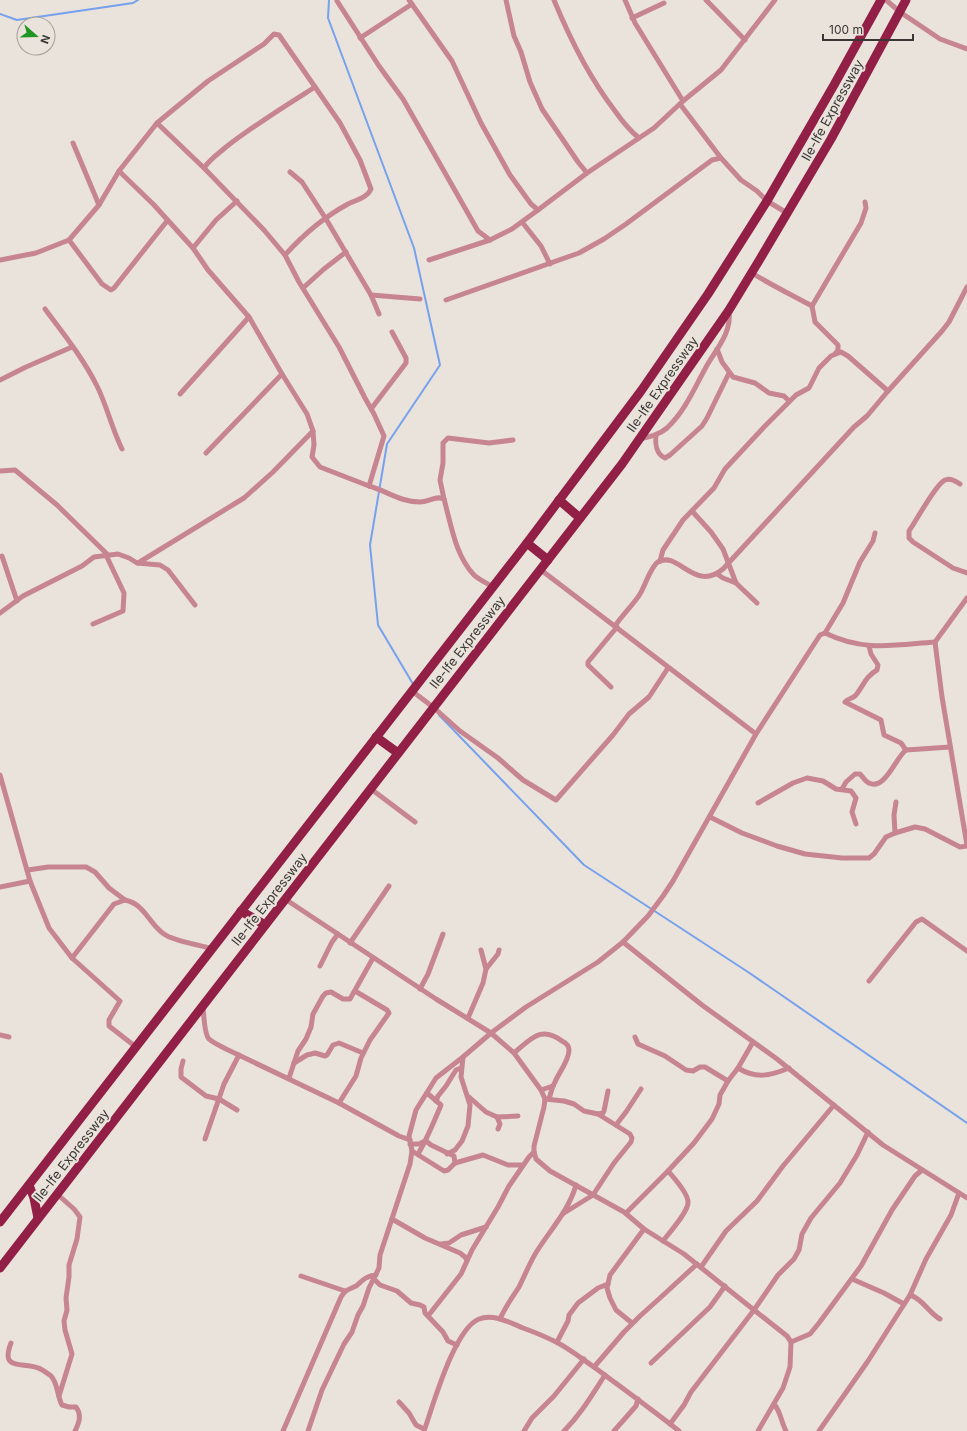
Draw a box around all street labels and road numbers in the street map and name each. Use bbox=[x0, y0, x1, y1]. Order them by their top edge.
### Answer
street label: Ile-Ife Expressway bbox=[798, 57, 866, 163]
street label: Ile-Ife Expressway bbox=[623, 333, 701, 435]
street label: Ile-Ife Expressway bbox=[426, 592, 508, 692]
street label: Ile-Ife Expressway bbox=[228, 849, 310, 949]
street label: Ile-Ife Expressway bbox=[30, 1105, 112, 1205]

